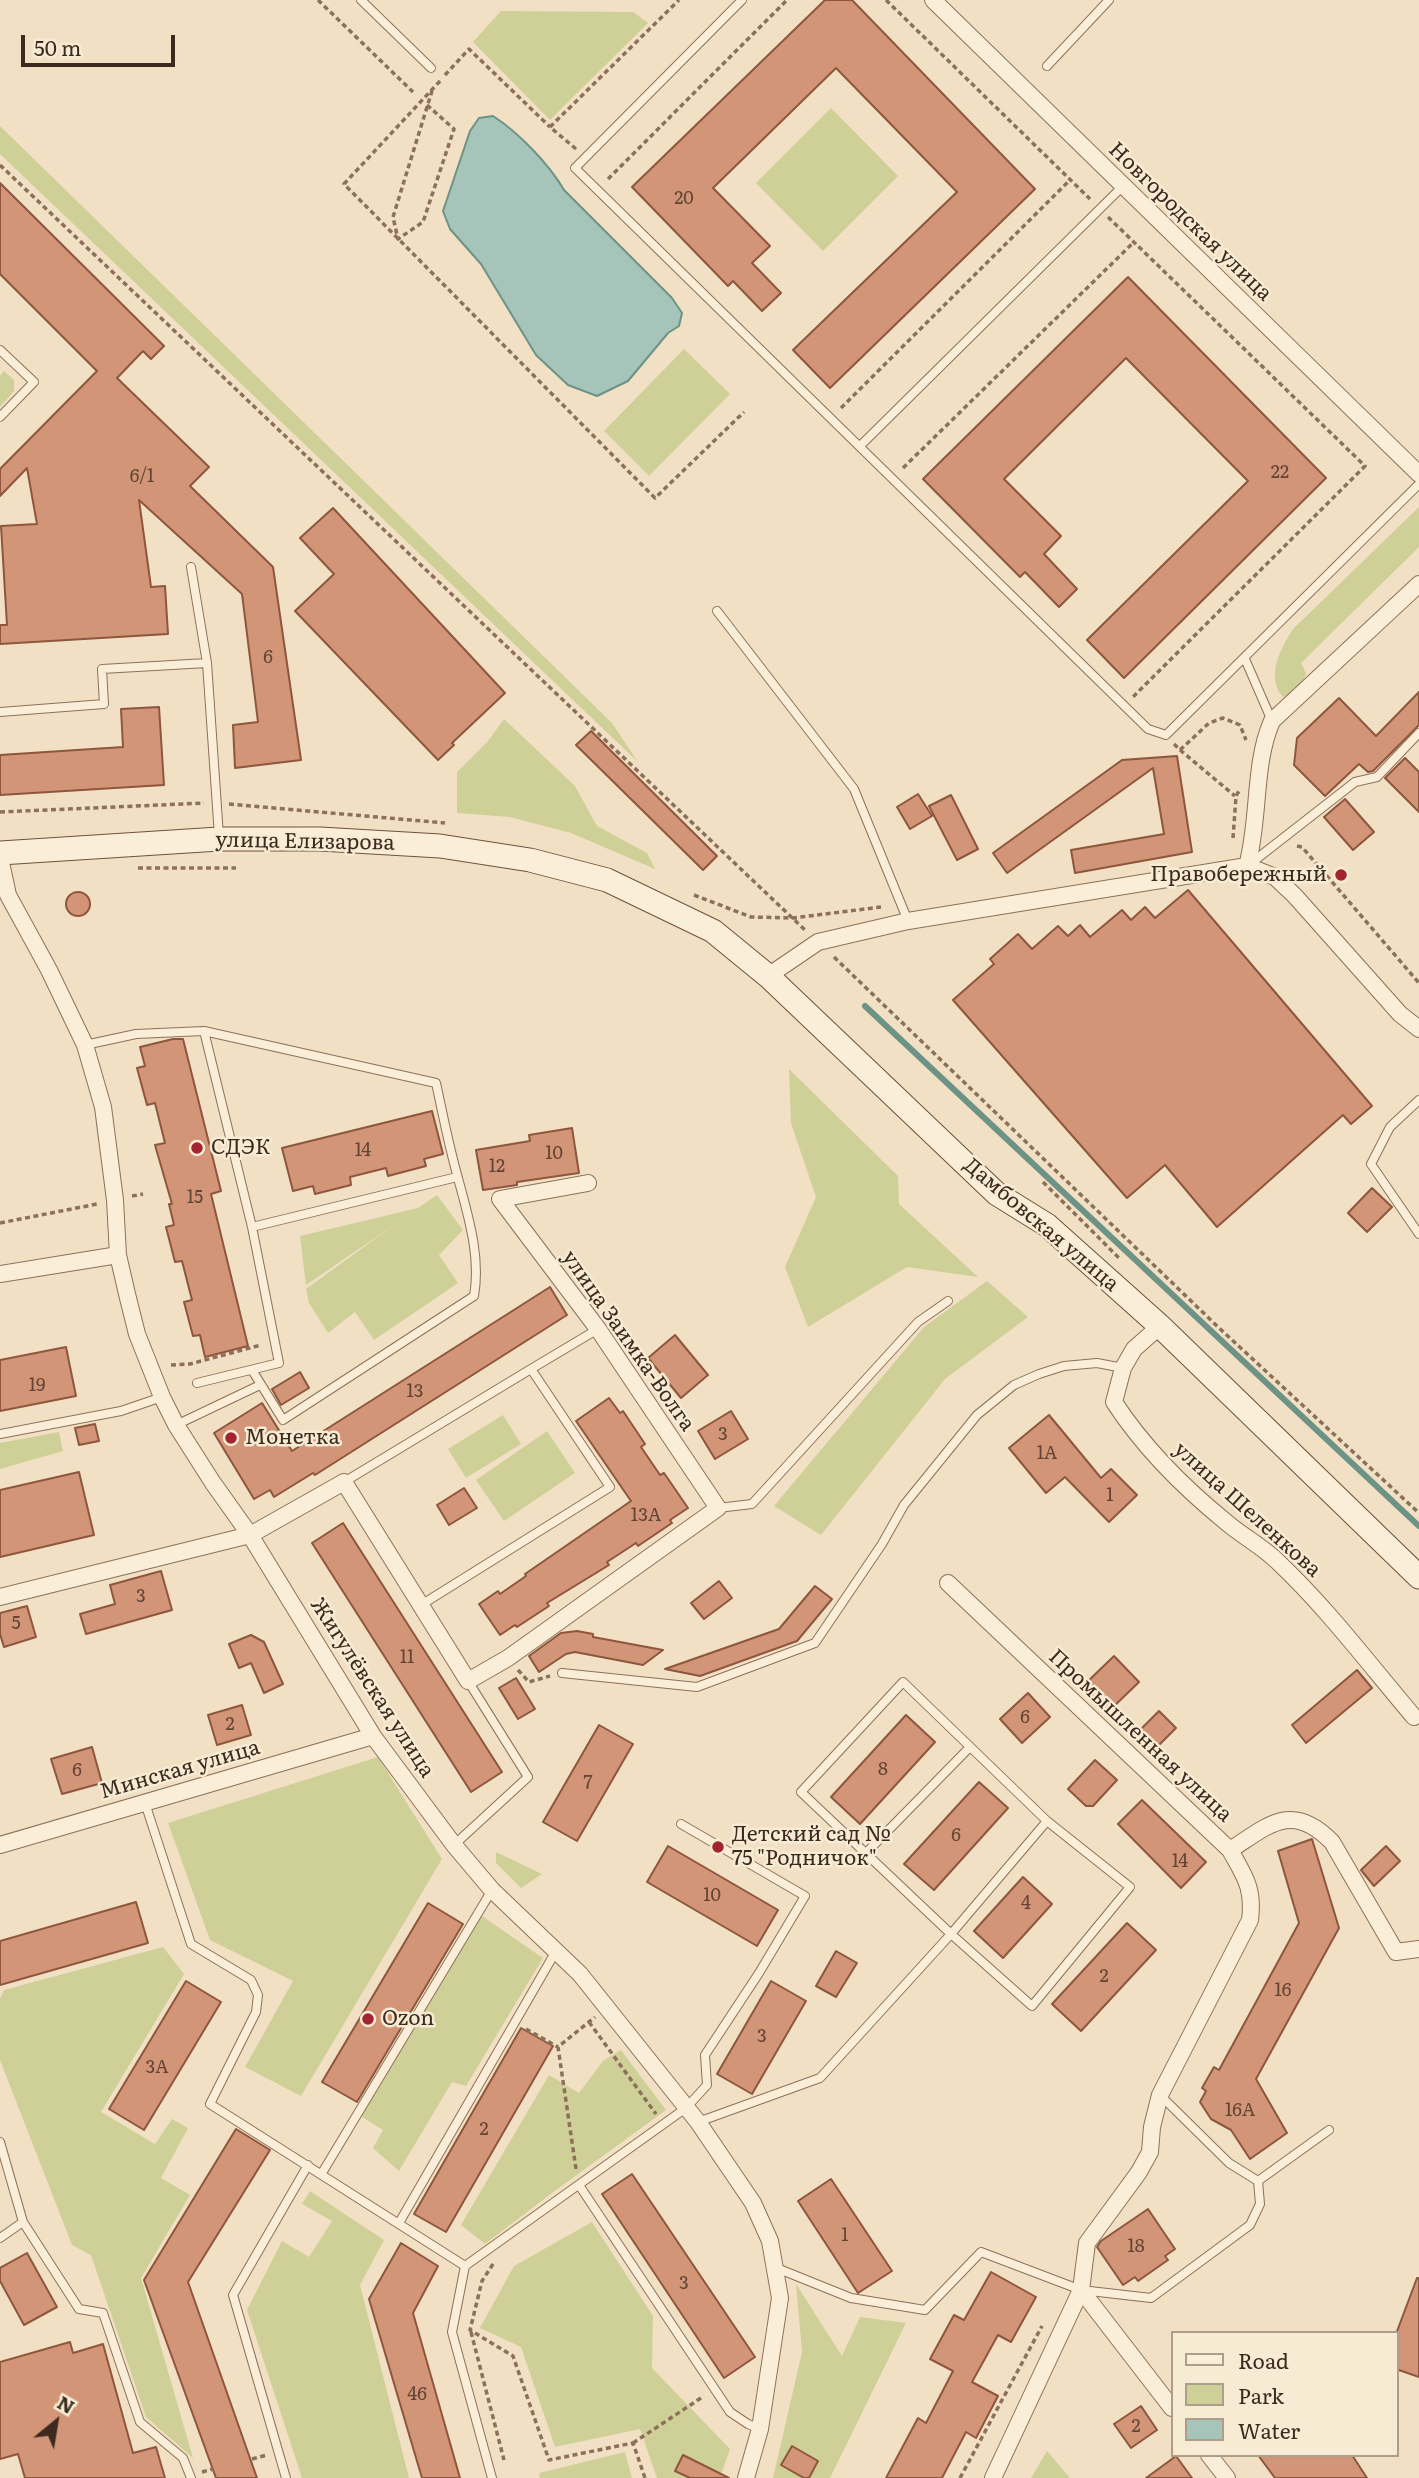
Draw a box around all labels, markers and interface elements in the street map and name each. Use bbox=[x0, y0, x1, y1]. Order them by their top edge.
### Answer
scale bar bbox=[24, 21, 178, 65]
text: 50 m bbox=[34, 31, 81, 62]
street label: Новгородская улица bbox=[1103, 137, 1277, 307]
house number: 20 bbox=[674, 188, 694, 210]
house number: 22 bbox=[1271, 462, 1289, 484]
house number: 6/1 bbox=[130, 466, 154, 488]
house number: 6 bbox=[263, 647, 273, 669]
street label: улица Елизарова bbox=[215, 828, 395, 856]
place label: Правобережный bbox=[1150, 862, 1327, 888]
marker: Правобережный bbox=[1333, 867, 1349, 883]
place label: СДЭК bbox=[211, 1135, 270, 1161]
marker: СДЭК bbox=[189, 1140, 205, 1156]
house number: 14 bbox=[355, 1140, 371, 1162]
house number: 10 bbox=[545, 1143, 563, 1165]
street label: Дамбовская улица bbox=[958, 1153, 1124, 1297]
house number: 12 bbox=[489, 1156, 505, 1178]
house number: 15 bbox=[187, 1187, 203, 1209]
street label: улица Заимка-Волга bbox=[556, 1246, 700, 1436]
house number: 19 bbox=[29, 1375, 45, 1397]
house number: 13 bbox=[406, 1381, 424, 1403]
house number: 3 bbox=[718, 1424, 728, 1446]
place label: Монетка bbox=[245, 1425, 340, 1451]
marker: Монетка bbox=[223, 1430, 239, 1446]
street label: улица Шеленкова bbox=[1168, 1437, 1326, 1583]
house number: 1А bbox=[1037, 1443, 1057, 1465]
house number: 1 bbox=[1106, 1485, 1114, 1507]
house number: 13А bbox=[631, 1505, 661, 1527]
house number: 3 bbox=[136, 1586, 146, 1608]
street label: Жигулёвская улица bbox=[305, 1593, 439, 1783]
house number: 5 bbox=[11, 1613, 21, 1635]
street label: Промышленная улица bbox=[1043, 1644, 1237, 1828]
house number: 11 bbox=[400, 1647, 414, 1669]
house number: 6 bbox=[1020, 1707, 1030, 1729]
house number: 2 bbox=[225, 1714, 235, 1736]
street label: Минская улица bbox=[97, 1735, 263, 1805]
house number: 8 bbox=[878, 1759, 888, 1781]
house number: 6 bbox=[72, 1760, 82, 1782]
house number: 7 bbox=[583, 1772, 593, 1794]
place label: Детский сад № 75 "Родничок" bbox=[732, 1822, 891, 1872]
house number: 6 bbox=[951, 1825, 961, 1847]
marker: Детский сад № 75 "Родничок" bbox=[710, 1839, 726, 1855]
house number: 14 bbox=[1172, 1851, 1188, 1873]
house number: 10 bbox=[703, 1885, 721, 1907]
house number: 4 bbox=[1021, 1893, 1031, 1915]
house number: 2 bbox=[1099, 1966, 1109, 1988]
house number: 16 bbox=[1275, 1980, 1291, 2002]
place label: Ozon bbox=[382, 2006, 434, 2032]
marker: Ozon bbox=[360, 2011, 376, 2027]
house number: 3 bbox=[757, 2026, 767, 2048]
house number: 3А bbox=[146, 2057, 168, 2079]
house number: 16А bbox=[1225, 2100, 1255, 2122]
house number: 2 bbox=[479, 2119, 489, 2141]
house number: 1 bbox=[841, 2225, 849, 2247]
house number: 18 bbox=[1127, 2236, 1145, 2258]
house number: 3 bbox=[679, 2273, 689, 2295]
legend bbox=[1170, 2331, 1398, 2457]
text: Road bbox=[1238, 2344, 1289, 2375]
text: Park bbox=[1238, 2379, 1284, 2410]
house number: 46 bbox=[407, 2384, 427, 2406]
north arrow bbox=[21, 2387, 91, 2457]
text: N bbox=[53, 2388, 80, 2420]
text: Water bbox=[1238, 2414, 1300, 2445]
house number: 2 bbox=[1131, 2416, 1141, 2438]

